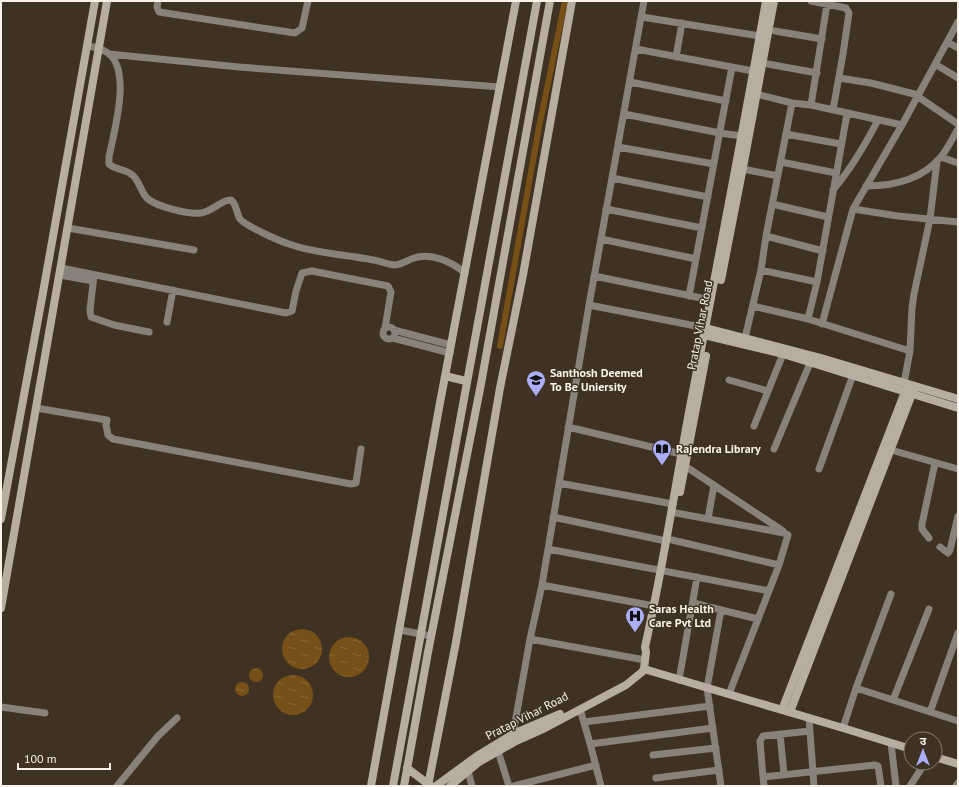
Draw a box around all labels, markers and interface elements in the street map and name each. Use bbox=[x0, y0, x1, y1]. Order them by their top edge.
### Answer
street label: Pratap Vihar Road bbox=[683, 279, 716, 371]
place label: Santhosh Deemed To Be Uniersity bbox=[550, 365, 643, 394]
school or university icon: Santhosh Deemed To Be Uniersity bbox=[525, 369, 547, 397]
library icon: Rajendra Library bbox=[651, 438, 673, 466]
place label: Rajendra Library bbox=[676, 441, 761, 456]
place label: Saras Health Care Pvt Ltd bbox=[649, 601, 714, 630]
hospital icon: Saras Health Care Pvt Ltd bbox=[624, 605, 646, 633]
street label: Pratap Vihar Road bbox=[483, 688, 571, 743]
north arrow bbox=[903, 731, 943, 771]
text: उ bbox=[920, 734, 927, 748]
scale bar bbox=[18, 745, 110, 771]
text: 100 m bbox=[24, 751, 57, 766]

